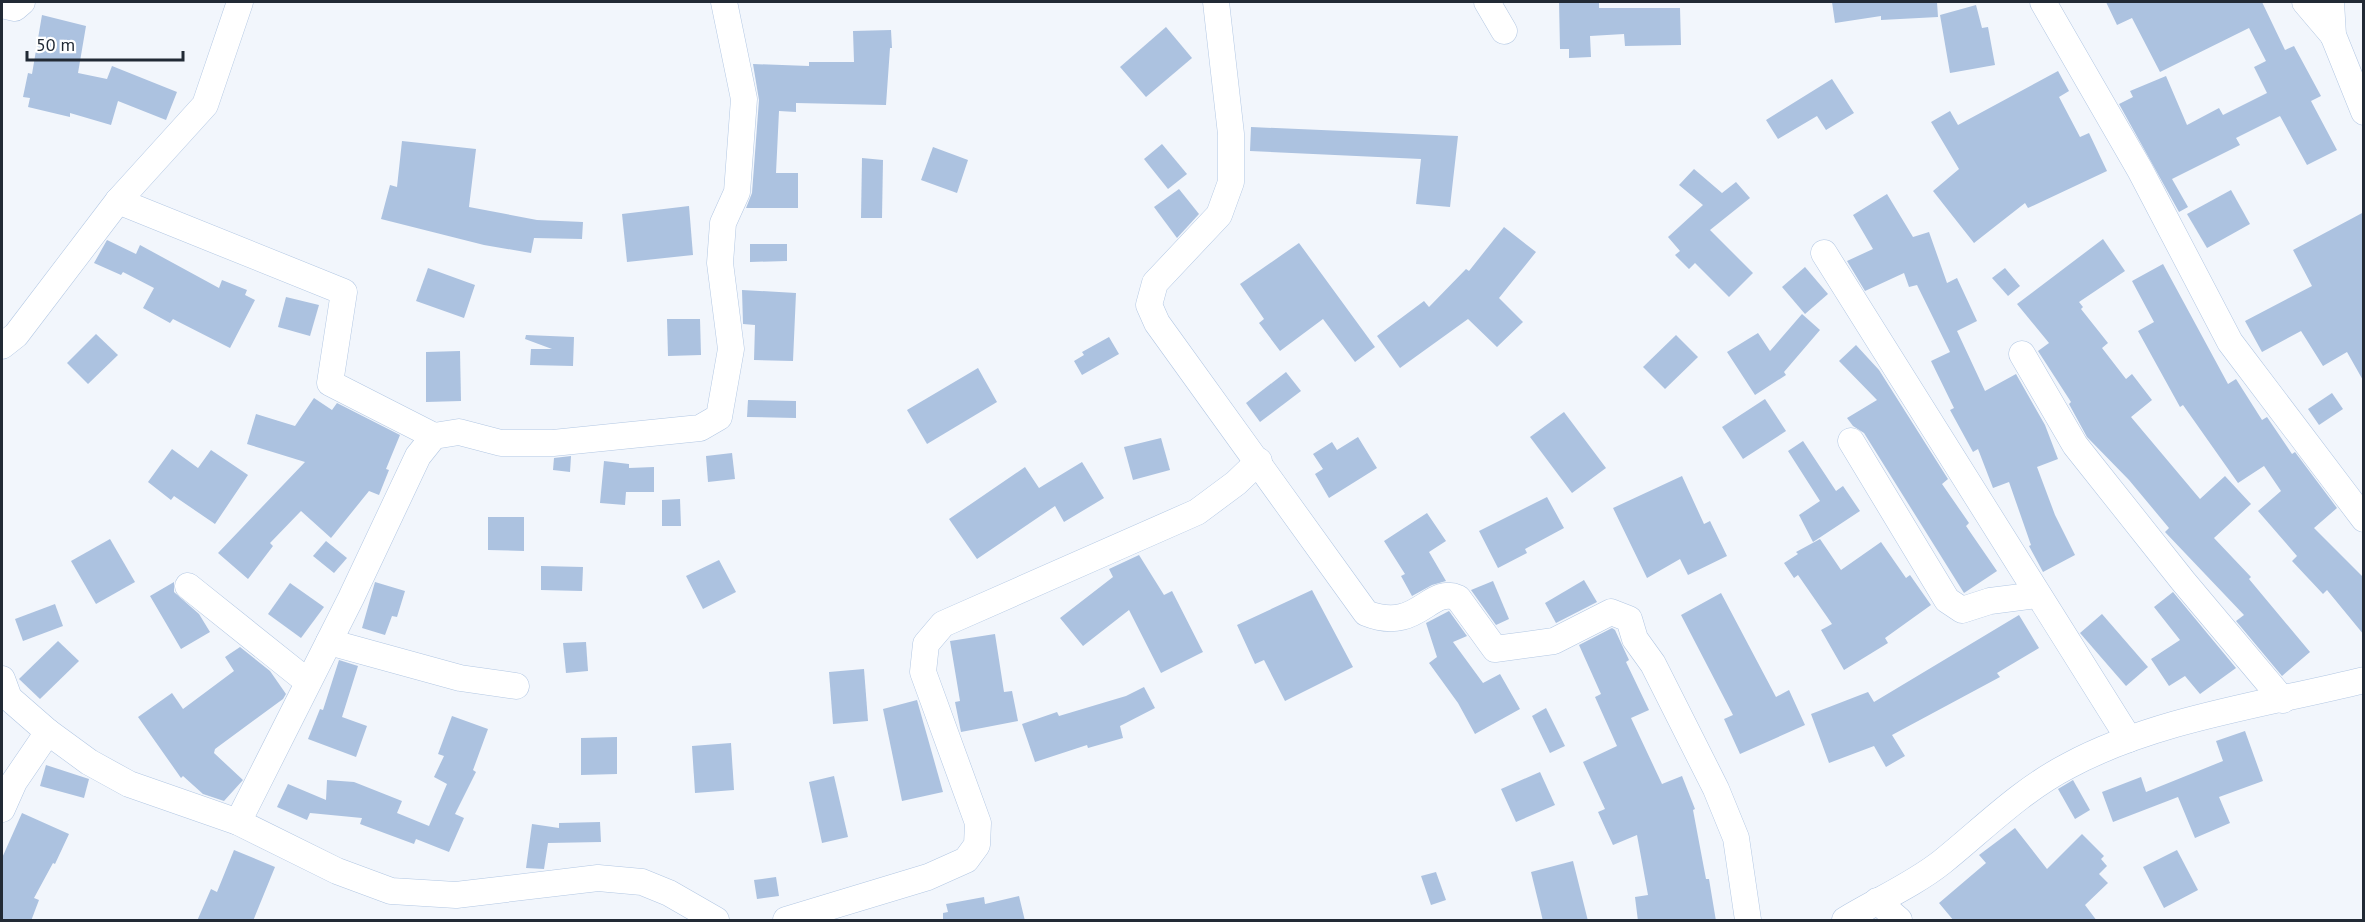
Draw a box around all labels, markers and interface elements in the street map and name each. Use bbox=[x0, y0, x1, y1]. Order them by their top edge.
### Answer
scale bar bbox=[27, 24, 183, 62]
text: 50 m bbox=[36, 33, 75, 56]

